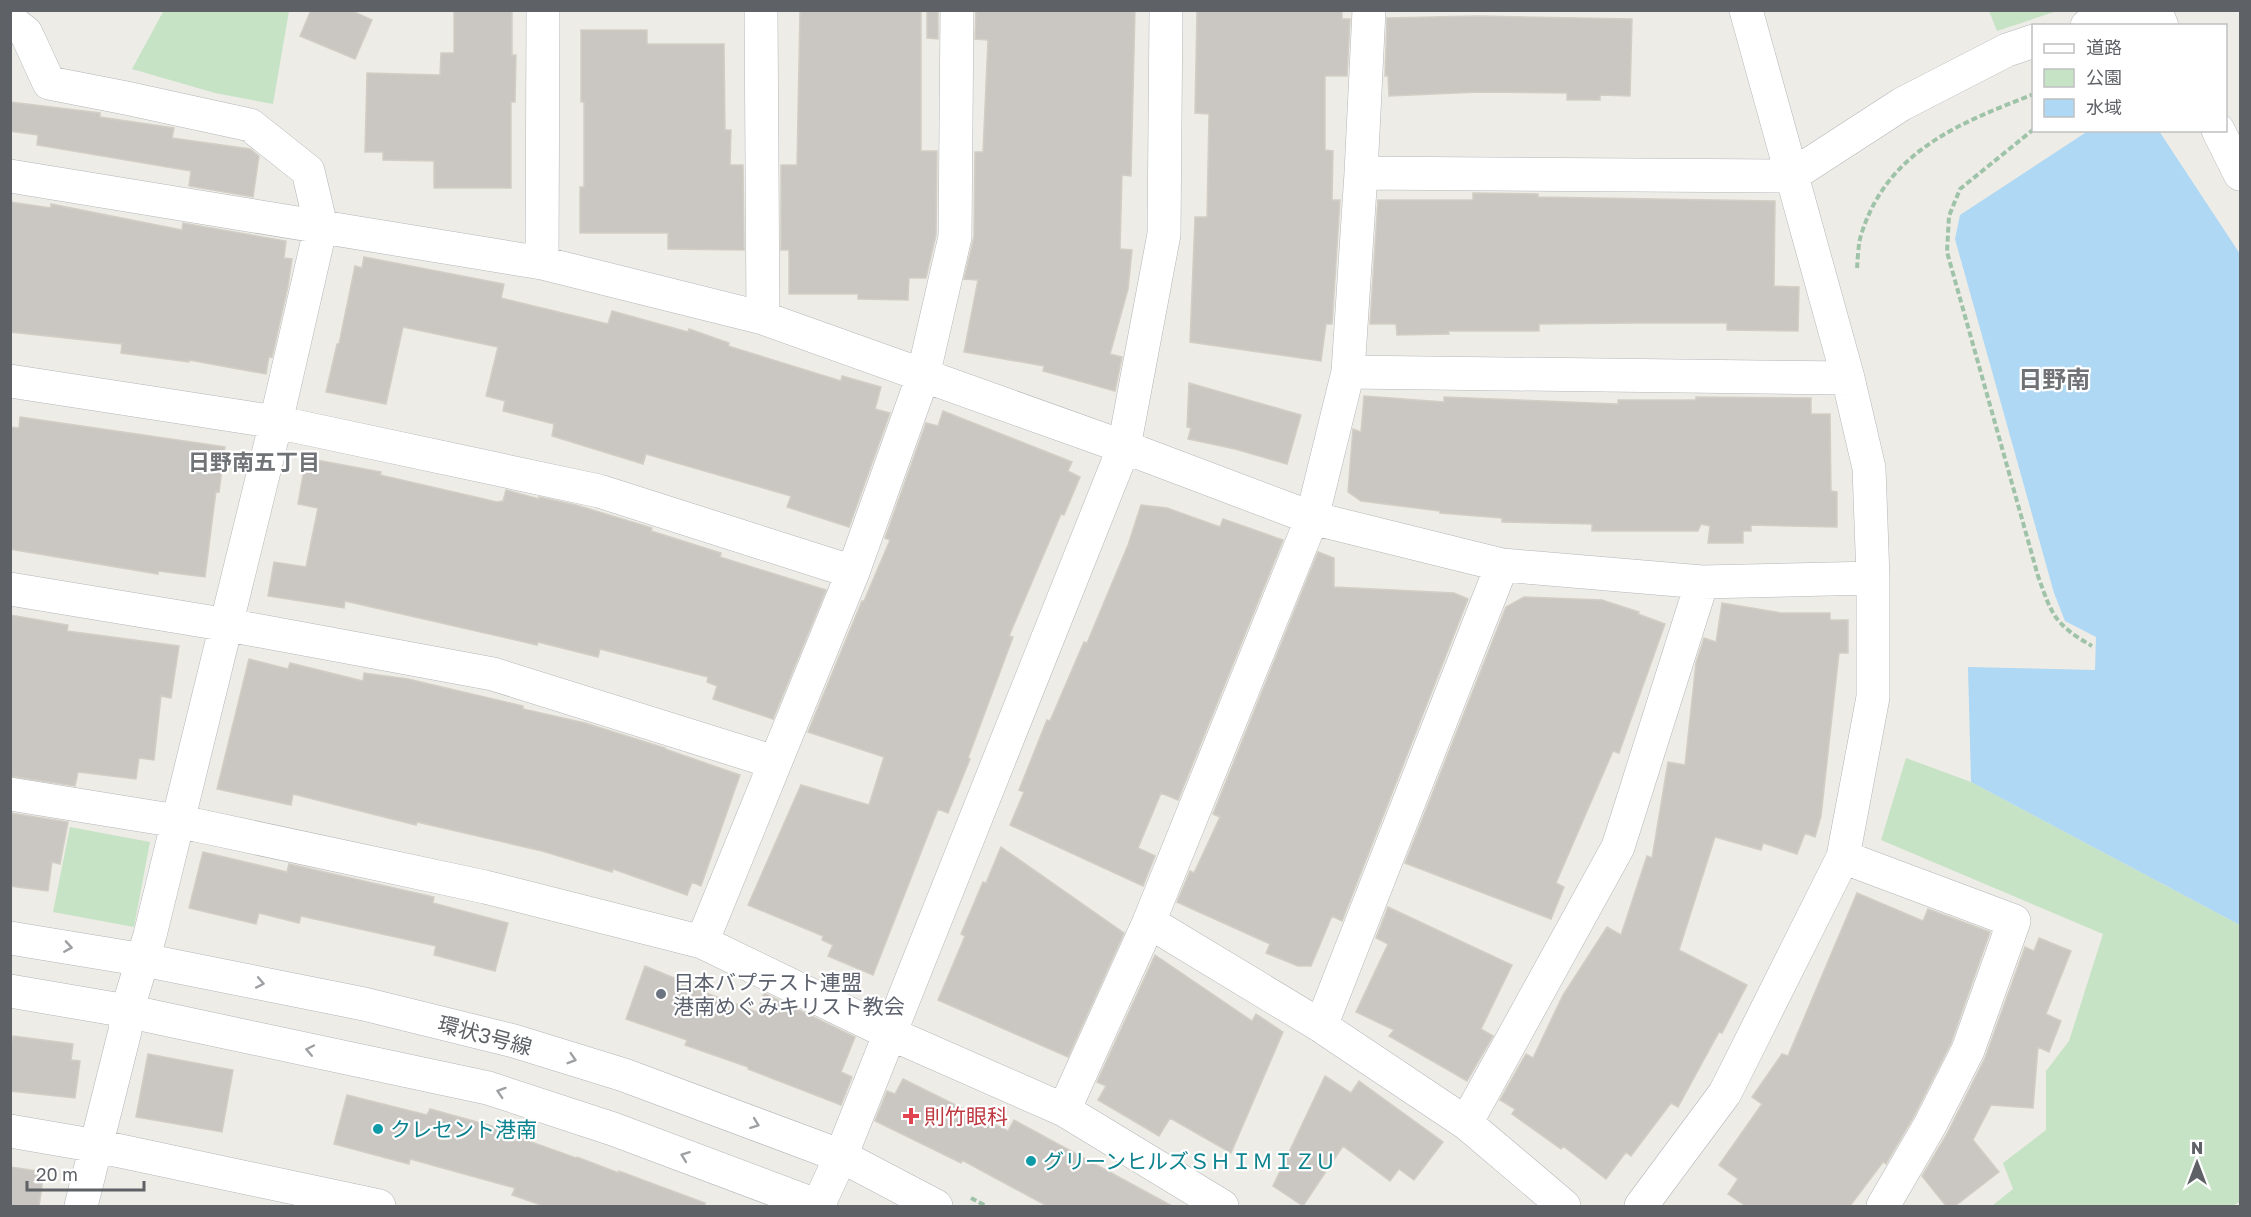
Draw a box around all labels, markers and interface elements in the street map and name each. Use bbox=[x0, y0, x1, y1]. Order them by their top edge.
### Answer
legend bbox=[2032, 24, 2227, 132]
text: 道路 bbox=[2086, 36, 2122, 58]
text: 公園 bbox=[2086, 66, 2122, 88]
text: 水域 bbox=[2086, 96, 2122, 118]
district label: 日野南 bbox=[2018, 364, 2090, 393]
district label: 日野南五丁目 bbox=[188, 448, 320, 475]
one-way arrow bbox=[64, 941, 73, 953]
place label: 日本バプテスト連盟 港南めぐみキリスト教会 bbox=[673, 969, 905, 1019]
one-way arrow bbox=[255, 976, 265, 989]
marker: 日本バプテスト連盟 港南めぐみキリスト教会 bbox=[654, 987, 668, 1001]
street label: 環状3号線 bbox=[435, 1010, 535, 1060]
one-way arrow bbox=[306, 1044, 316, 1057]
one-way arrow bbox=[566, 1052, 577, 1064]
one-way arrow bbox=[496, 1087, 507, 1100]
place label: 則竹眼科 bbox=[924, 1103, 1008, 1129]
marker: 則竹眼科 bbox=[902, 1107, 920, 1125]
place label: クレセント港南 bbox=[390, 1116, 537, 1142]
one-way arrow bbox=[749, 1117, 760, 1129]
marker: クレセント港南 bbox=[371, 1122, 385, 1136]
north arrow bbox=[2167, 1133, 2227, 1193]
text: N bbox=[2191, 1138, 2203, 1158]
place label: グリーンヒルズＳＨＩＭＩＺＵ bbox=[1043, 1148, 1336, 1174]
one-way arrow bbox=[680, 1151, 691, 1163]
scale bar bbox=[27, 1154, 144, 1192]
marker: グリーンヒルズＳＨＩＭＩＺＵ bbox=[1024, 1154, 1038, 1168]
text: 20 m bbox=[36, 1163, 78, 1185]

